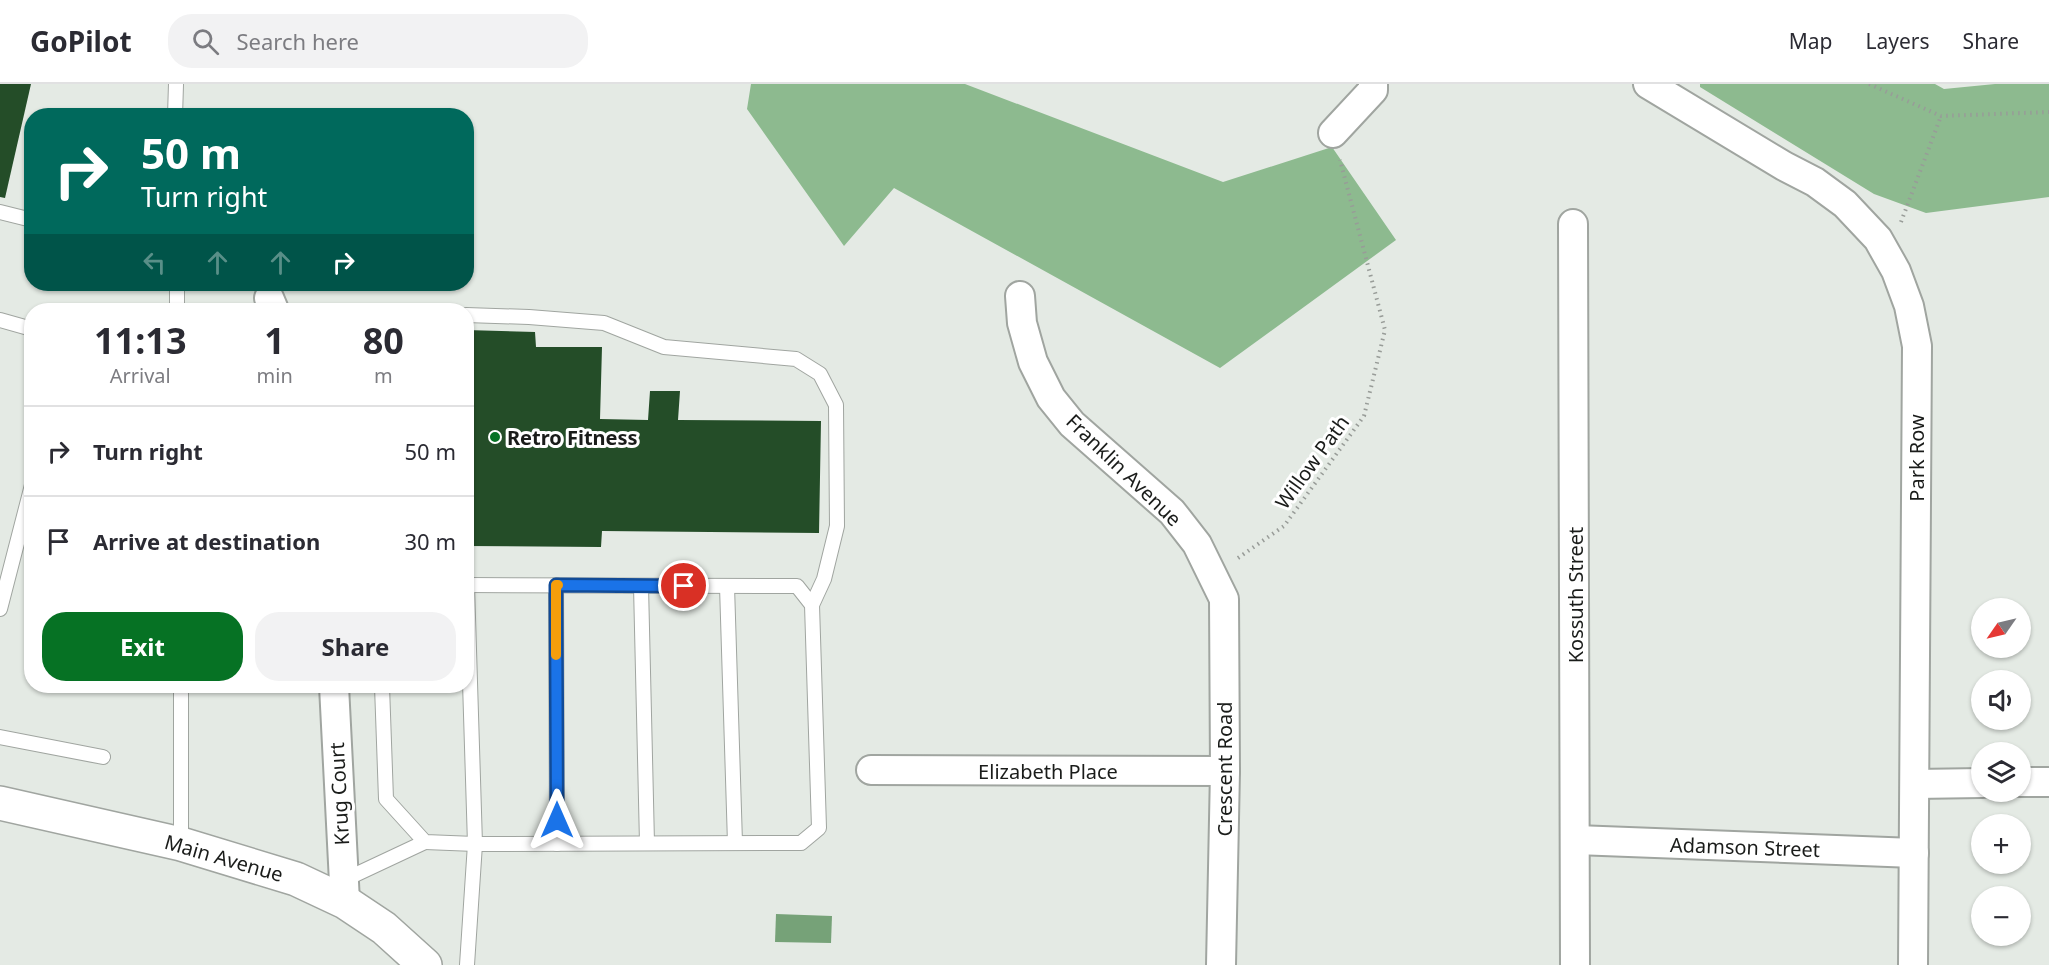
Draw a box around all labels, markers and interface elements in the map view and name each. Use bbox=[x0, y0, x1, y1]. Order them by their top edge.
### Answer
search box bbox=[168, 14, 588, 68]
text: GoPilot bbox=[30, 22, 132, 60]
icon: search bbox=[189, 25, 222, 58]
text: Search here bbox=[237, 26, 359, 56]
text: Map bbox=[1789, 27, 1833, 55]
text: Layers bbox=[1866, 27, 1930, 55]
text: Share bbox=[1963, 27, 2019, 55]
text: 50 m bbox=[141, 124, 241, 181]
icon: right bbox=[42, 132, 120, 210]
text: Turn right bbox=[141, 178, 267, 215]
icon: left bbox=[138, 246, 171, 279]
icon: ahead bbox=[201, 246, 234, 279]
icon: ahead bbox=[264, 246, 297, 279]
icon: right bbox=[327, 246, 360, 279]
text: 11:13 bbox=[94, 316, 187, 365]
text: 1 bbox=[264, 316, 285, 365]
text: 80 bbox=[363, 316, 404, 365]
text: Arrival bbox=[110, 362, 171, 389]
text: min bbox=[257, 362, 293, 389]
text: m bbox=[374, 362, 393, 389]
street label: Franklin Avenue bbox=[1060, 408, 1188, 532]
street label: Willow Path bbox=[1269, 410, 1355, 514]
street label: Park Row bbox=[1903, 414, 1930, 502]
place label: Retro Fitness bbox=[507, 424, 638, 451]
marker: Retro Fitness bbox=[488, 430, 502, 444]
icon: right bbox=[42, 435, 75, 468]
text: Turn right bbox=[93, 436, 203, 466]
text: 50 m bbox=[405, 436, 456, 466]
icon: arrive bbox=[42, 525, 75, 558]
text: Arrive at destination bbox=[93, 526, 320, 556]
text: 30 m bbox=[405, 526, 456, 556]
street label: Kossuth Street bbox=[1562, 527, 1589, 663]
pin bbox=[658, 560, 709, 611]
icon: arrive bbox=[667, 569, 700, 602]
north arrow bbox=[1971, 598, 2031, 658]
map controls bbox=[1971, 598, 2031, 946]
button: Exit bbox=[42, 612, 243, 681]
button: Share bbox=[255, 612, 456, 681]
button: sound bbox=[1971, 670, 2031, 730]
street label: Crescent Road bbox=[1211, 701, 1238, 837]
street label: Krug Court bbox=[323, 742, 355, 846]
button: layers bbox=[1971, 742, 2031, 802]
street label: Elizabeth Place bbox=[978, 758, 1118, 785]
position arrow bbox=[525, 788, 589, 852]
button: + bbox=[1971, 814, 2031, 874]
street label: Main Avenue bbox=[161, 828, 287, 888]
street label: Adamson Street bbox=[1670, 831, 1820, 863]
button: − bbox=[1971, 886, 2031, 946]

